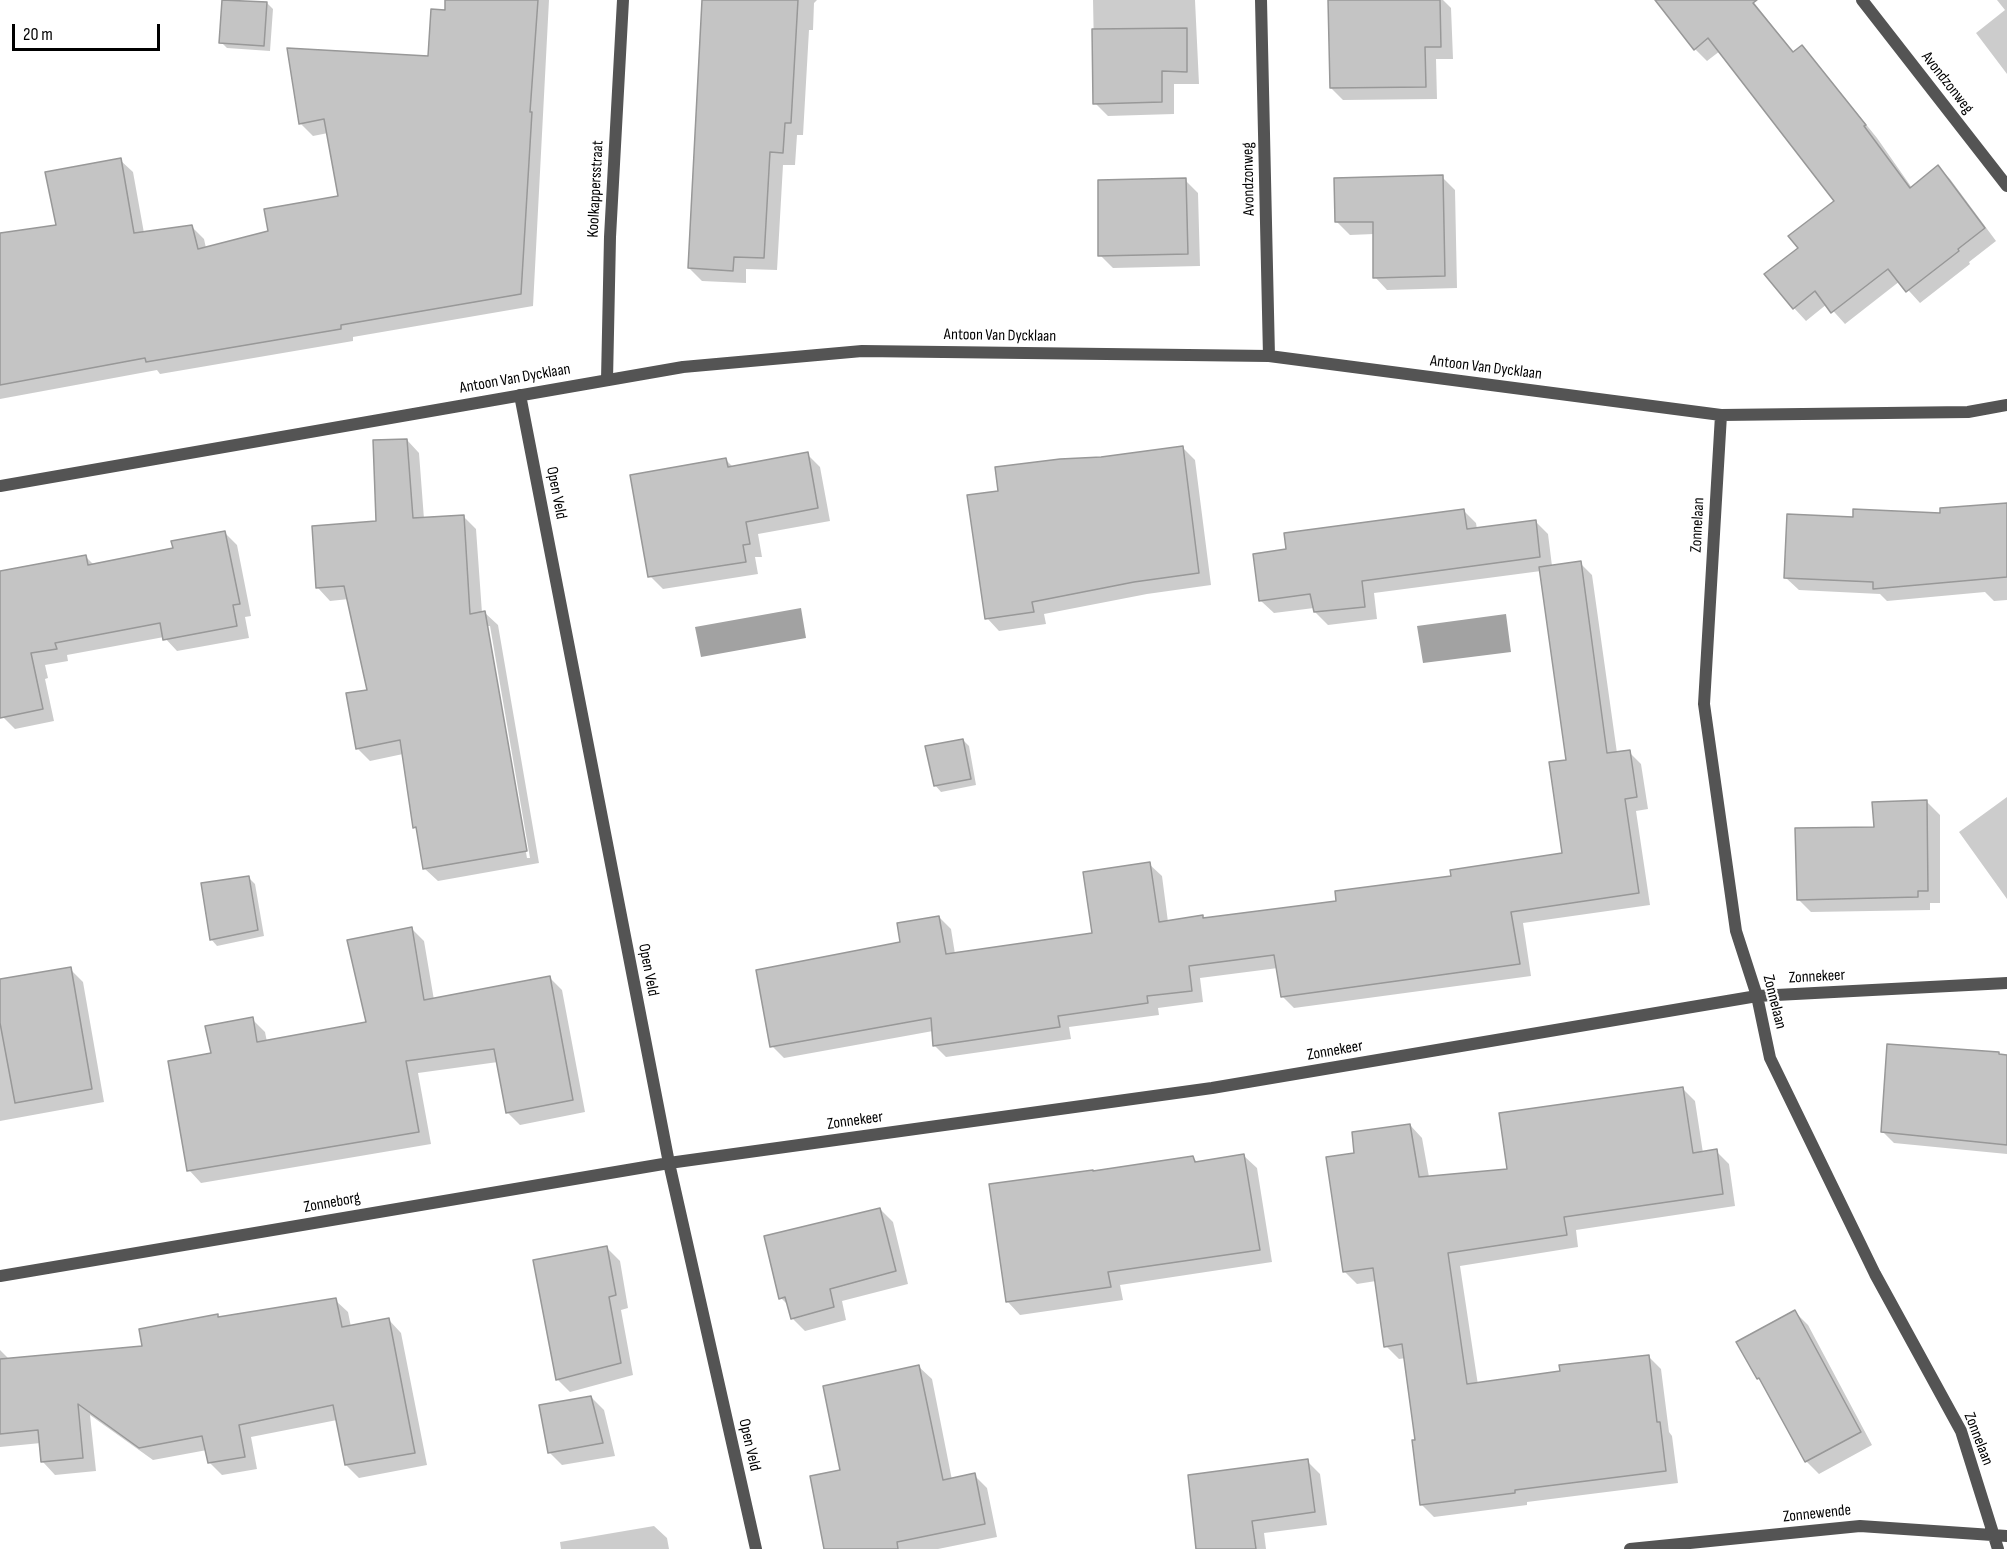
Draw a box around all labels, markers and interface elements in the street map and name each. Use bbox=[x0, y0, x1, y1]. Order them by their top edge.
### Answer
scale bar bbox=[15, 12, 164, 50]
text: 20 m bbox=[23, 24, 53, 45]
street label: Avondzonweg bbox=[1917, 48, 1977, 118]
street label: Koolkappersstraat bbox=[584, 140, 608, 238]
street label: Avondzonweg bbox=[1239, 142, 1259, 216]
street label: Antoon Van Dycklaan bbox=[944, 325, 1056, 347]
street label: Antoon Van Dycklaan bbox=[1429, 352, 1543, 384]
street label: Antoon Van Dycklaan bbox=[458, 360, 572, 398]
street label: Open Veld bbox=[542, 465, 570, 521]
street label: Zonnelaan bbox=[1687, 497, 1709, 553]
street label: Open Veld bbox=[634, 942, 662, 998]
street label: Zonnekeer bbox=[1788, 966, 1846, 988]
street label: Zonnelaan bbox=[1758, 973, 1790, 1031]
street label: Zonnekeer bbox=[1306, 1037, 1364, 1065]
street label: Zonnekeer bbox=[826, 1108, 884, 1134]
street label: Zonneborg bbox=[302, 1189, 362, 1217]
street label: Zonnelaan bbox=[1959, 1410, 1997, 1468]
street label: Open Veld bbox=[734, 1417, 764, 1473]
street label: Zonnewende bbox=[1782, 1501, 1852, 1527]

